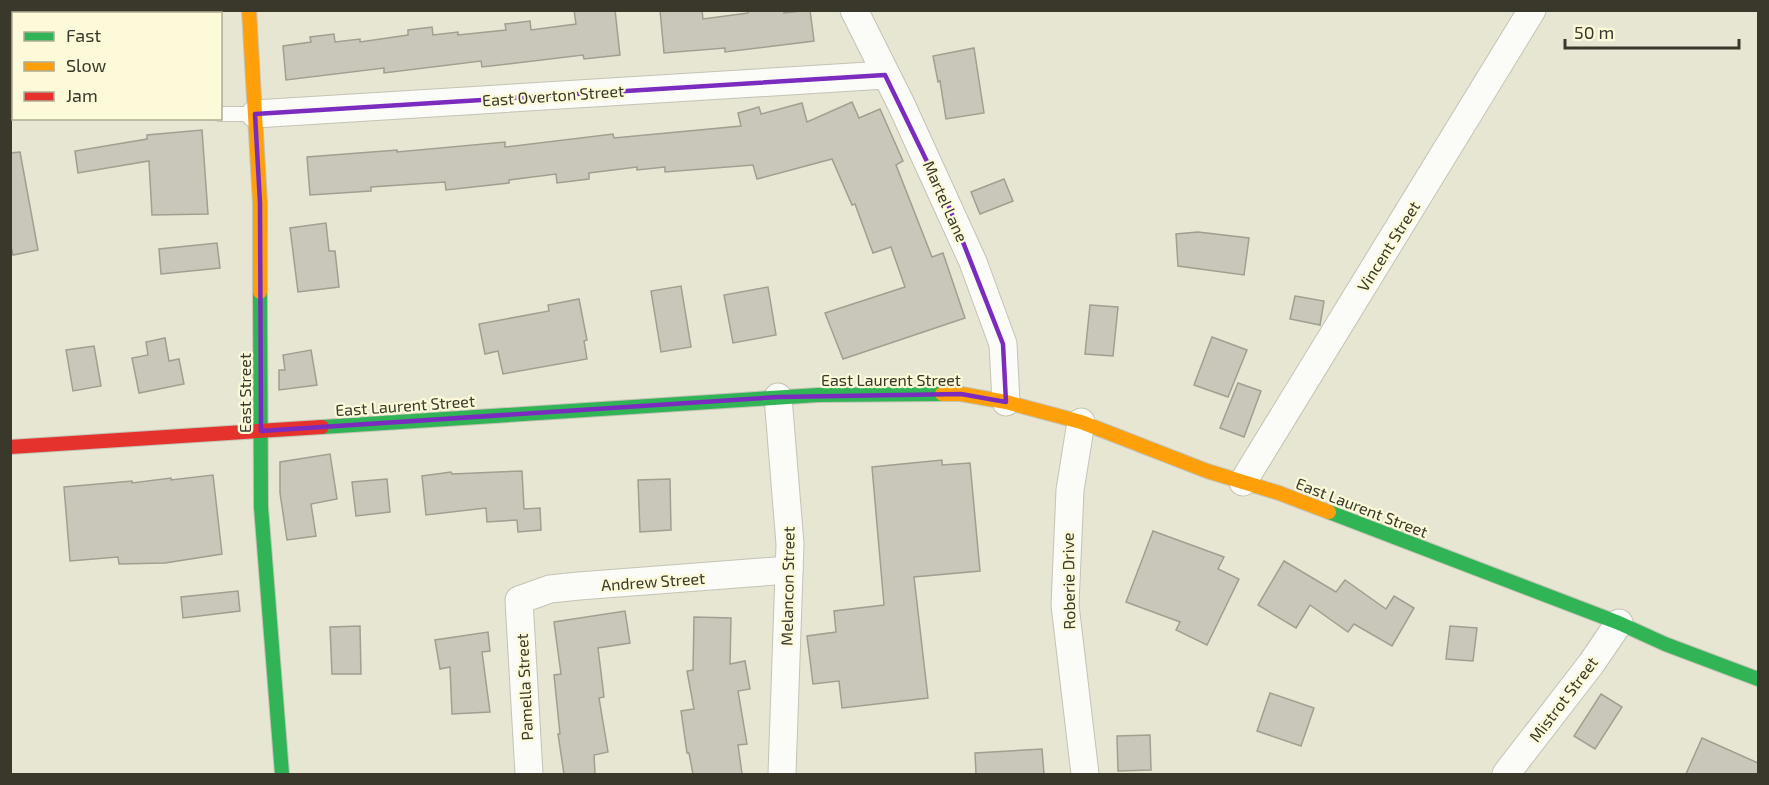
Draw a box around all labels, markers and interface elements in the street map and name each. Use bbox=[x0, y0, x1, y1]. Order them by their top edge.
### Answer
legend bbox=[12, 12, 222, 120]
scale bar bbox=[1565, 12, 1739, 50]
text: 50 m bbox=[1574, 21, 1614, 43]
text: Fast bbox=[66, 24, 101, 46]
text: Slow bbox=[66, 54, 107, 76]
street label: East Overton Street bbox=[481, 81, 625, 109]
text: Jam bbox=[66, 84, 98, 106]
street label: Martel Lane bbox=[920, 158, 972, 244]
street label: Vincent Street bbox=[1353, 197, 1423, 295]
street label: East Street bbox=[235, 353, 254, 433]
street label: East Laurent Street bbox=[821, 370, 961, 389]
street label: East Laurent Street bbox=[335, 391, 475, 419]
street label: East Laurent Street bbox=[1293, 473, 1431, 541]
street label: Melancon Street bbox=[776, 526, 798, 646]
street label: Roberie Drive bbox=[1058, 532, 1078, 630]
street label: Andrew Street bbox=[600, 568, 706, 594]
street label: Pamella Street bbox=[512, 633, 536, 741]
street label: Mistrot Street bbox=[1525, 653, 1601, 745]

